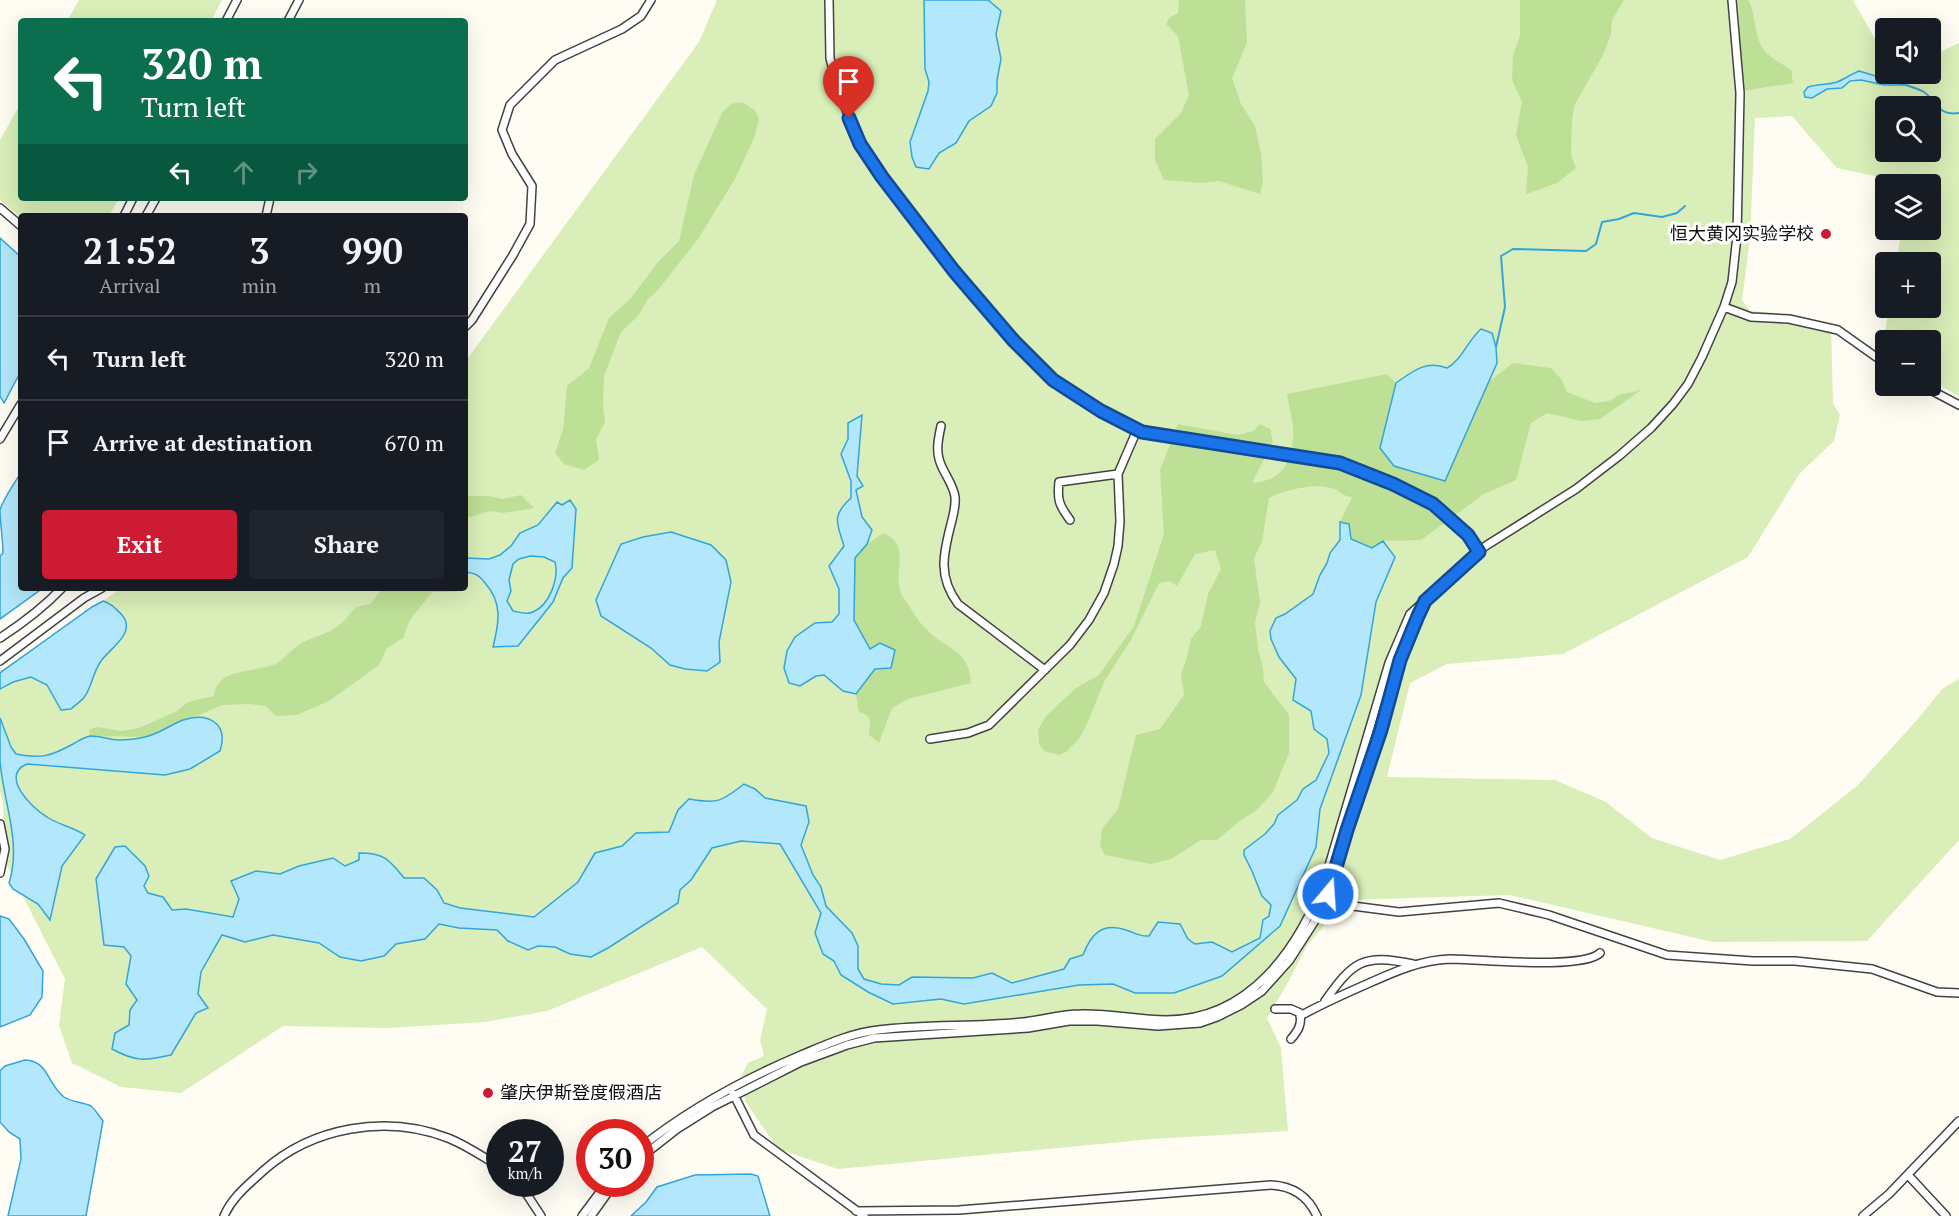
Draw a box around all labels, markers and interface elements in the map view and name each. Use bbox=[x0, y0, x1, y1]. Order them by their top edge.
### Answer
map controls bbox=[1875, 18, 1941, 396]
button: sound bbox=[1875, 18, 1941, 84]
text: 320 m bbox=[141, 35, 262, 91]
icon: left bbox=[42, 42, 120, 120]
pin bbox=[823, 56, 874, 118]
icon: arrive bbox=[832, 65, 865, 98]
text: Turn left bbox=[141, 89, 246, 125]
button: search bbox=[1875, 96, 1941, 162]
icon: left bbox=[164, 156, 197, 189]
icon: ahead bbox=[227, 156, 260, 189]
icon: right bbox=[290, 156, 323, 189]
button: layers bbox=[1875, 174, 1941, 240]
place label: 恒大黄冈实验学校 bbox=[1670, 221, 1814, 245]
text: 21:52 bbox=[83, 227, 177, 274]
text: 3 bbox=[249, 227, 270, 274]
text: 990 bbox=[342, 227, 403, 274]
marker: 恒大黄冈实验学校 bbox=[1819, 227, 1833, 241]
button: + bbox=[1875, 252, 1941, 318]
text: Arrival bbox=[99, 272, 161, 299]
text: min bbox=[242, 272, 277, 299]
text: m bbox=[364, 272, 381, 299]
button: − bbox=[1875, 330, 1941, 396]
icon: left bbox=[42, 342, 75, 375]
text: Turn left bbox=[93, 344, 186, 373]
text: 320 m bbox=[384, 344, 444, 373]
icon: arrive bbox=[42, 426, 75, 459]
text: Arrive at destination bbox=[93, 428, 312, 457]
text: 670 m bbox=[384, 428, 444, 457]
button: Exit bbox=[42, 510, 237, 579]
button: Share bbox=[249, 510, 444, 579]
position arrow bbox=[1296, 862, 1360, 926]
place label: 肇庆伊斯登度假酒店 bbox=[500, 1080, 662, 1104]
marker: 肇庆伊斯登度假酒店 bbox=[481, 1086, 495, 1100]
speed limit sign: 30 bbox=[576, 1119, 654, 1197]
text: 27 bbox=[508, 1131, 542, 1171]
text: km/h bbox=[508, 1163, 542, 1183]

